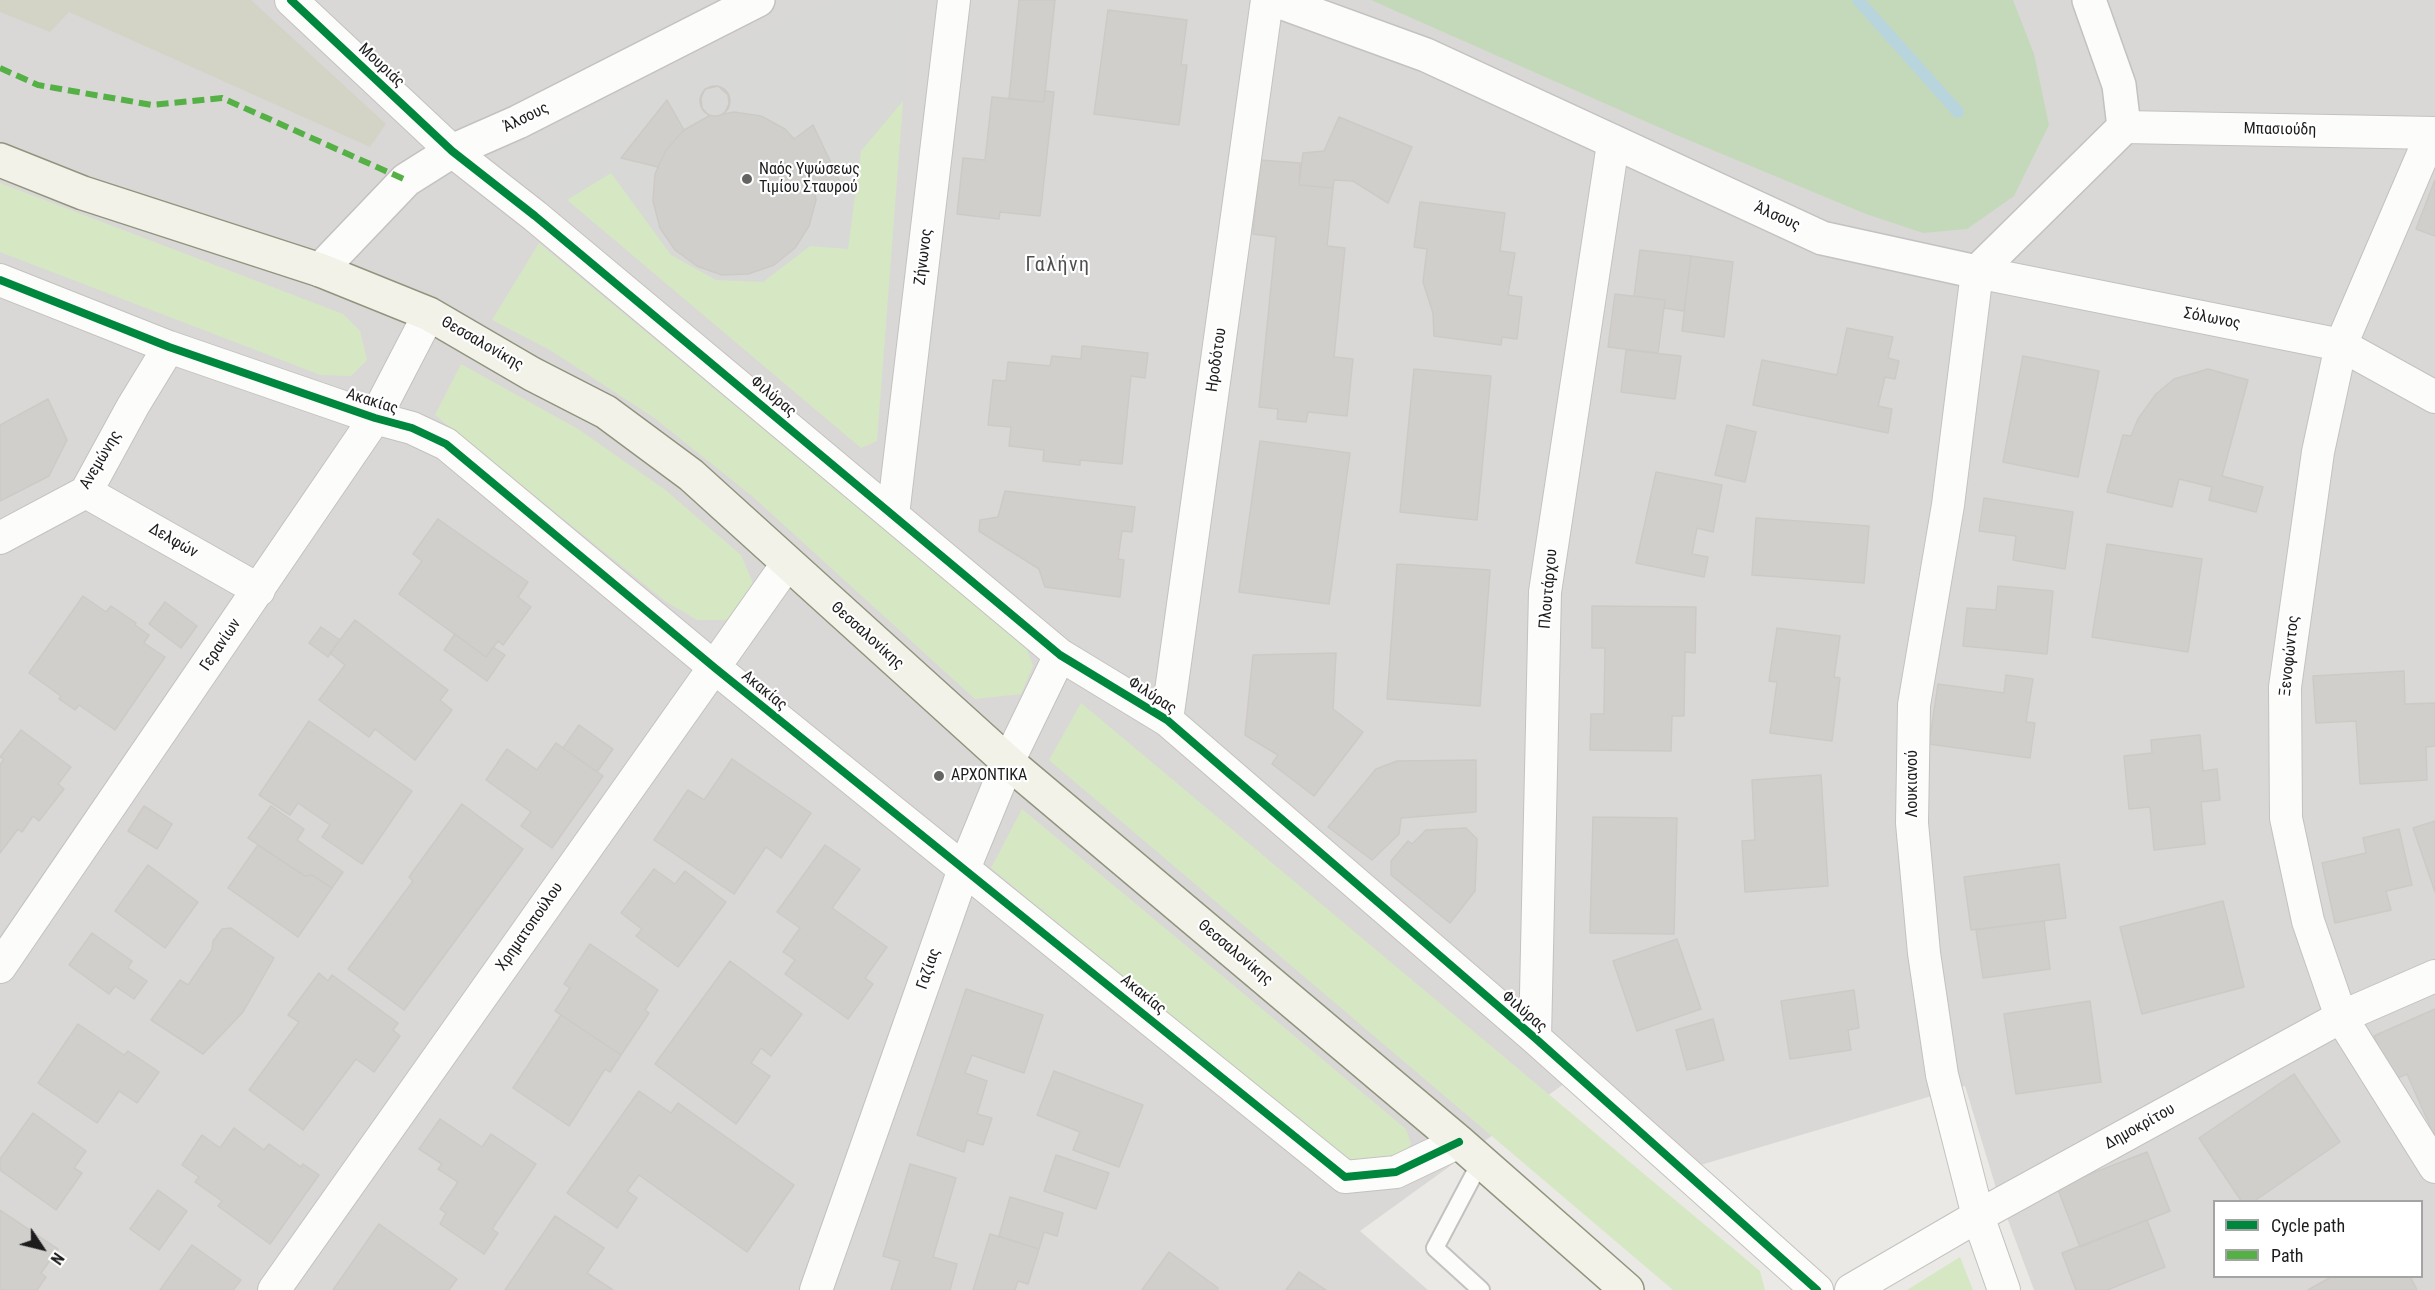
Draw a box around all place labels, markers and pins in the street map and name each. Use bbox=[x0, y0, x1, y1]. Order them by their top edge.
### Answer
place label: Ναός Υψώσεως Τιμίου Σταυρού bbox=[759, 160, 860, 198]
marker: Ναός Υψώσεως Τιμίου Σταυρού bbox=[740, 172, 754, 186]
place label: ΑΡΧΟΝΤΙΚΑ bbox=[951, 766, 1027, 786]
marker: ΑΡΧΟΝΤΙΚΑ bbox=[932, 769, 946, 783]

